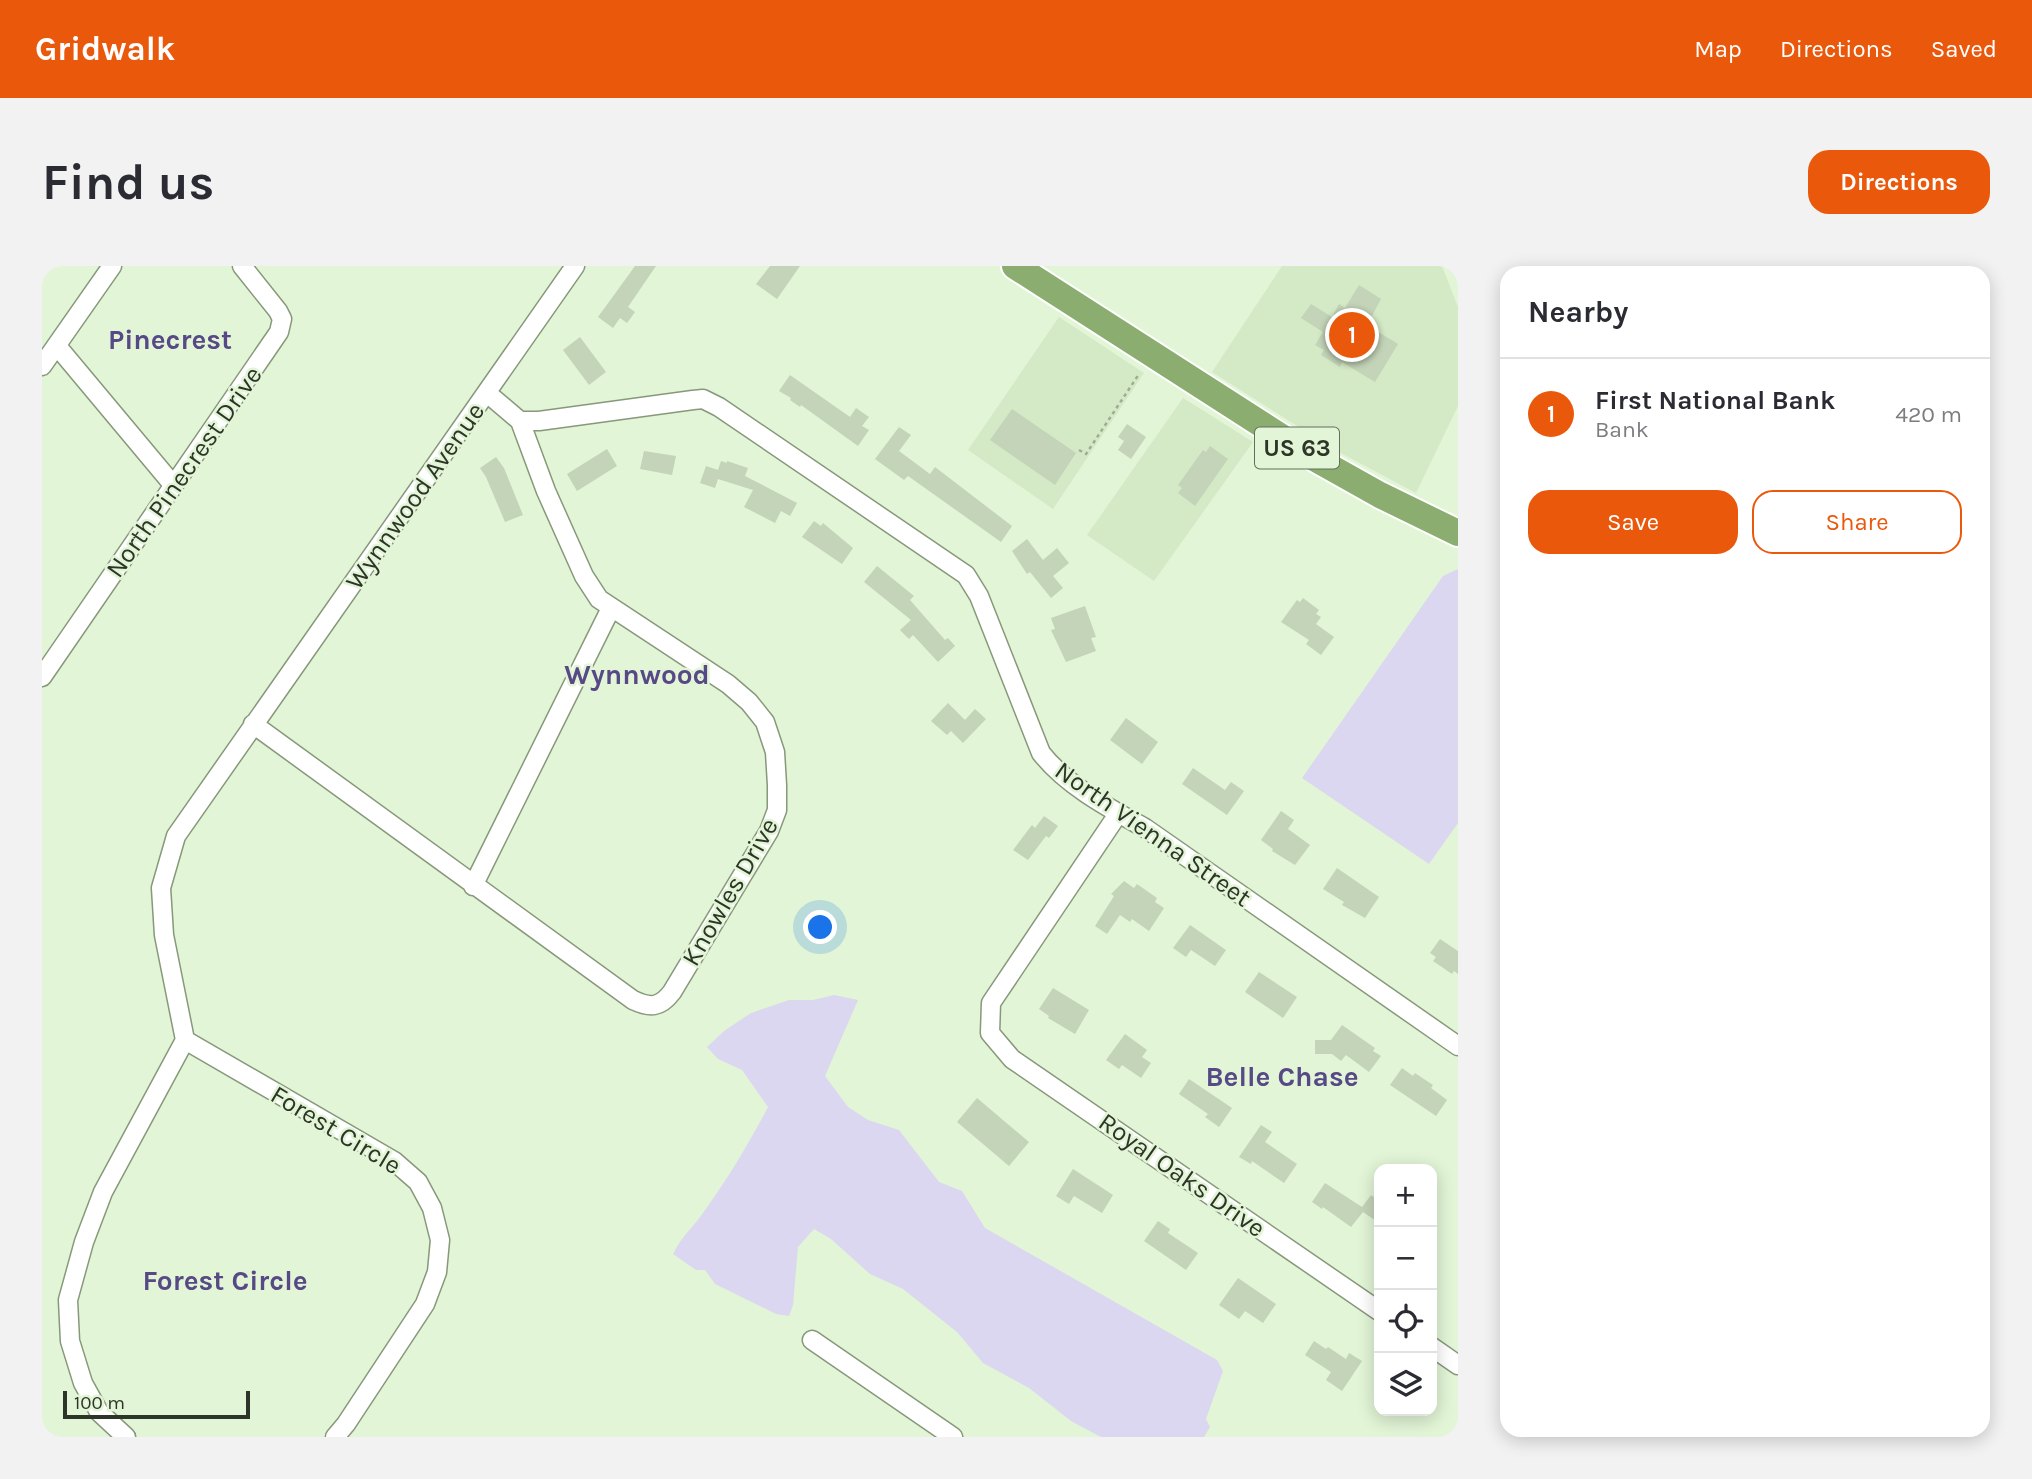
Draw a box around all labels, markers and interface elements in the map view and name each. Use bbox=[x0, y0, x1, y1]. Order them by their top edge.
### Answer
text: Gridwalk bbox=[35, 30, 175, 68]
text: Map bbox=[1694, 35, 1742, 63]
text: Directions bbox=[1780, 35, 1893, 63]
text: Saved bbox=[1931, 35, 1997, 63]
button: Directions bbox=[1808, 150, 1990, 214]
text: Find us bbox=[42, 154, 214, 211]
text: Nearby bbox=[1528, 294, 1628, 330]
pin: 1 bbox=[1329, 309, 1375, 361]
district label: Pinecrest bbox=[108, 323, 232, 356]
street label: North Pinecrest Drive bbox=[99, 360, 269, 584]
text: First National Bank bbox=[1595, 385, 1835, 416]
street label: Wynnwood Avenue bbox=[339, 397, 491, 595]
text: 1 bbox=[1547, 401, 1555, 428]
text: 420 m bbox=[1895, 401, 1962, 428]
text: Bank bbox=[1595, 416, 1649, 443]
road number: US 63 bbox=[1255, 428, 1339, 468]
button: Save bbox=[1528, 490, 1738, 554]
button: Share bbox=[1752, 490, 1962, 554]
district label: Wynnwood bbox=[564, 658, 710, 691]
street label: North Vienna Street bbox=[1049, 755, 1257, 913]
street label: Knowles Drive bbox=[675, 812, 785, 972]
your location bbox=[803, 910, 837, 944]
district label: Belle Chase bbox=[1205, 1060, 1359, 1093]
street label: Forest Circle bbox=[265, 1079, 407, 1181]
street label: Royal Oaks Drive bbox=[1093, 1106, 1271, 1244]
map controls bbox=[1374, 1164, 1437, 1416]
button: + bbox=[1374, 1164, 1437, 1227]
button: − bbox=[1374, 1227, 1437, 1290]
district label: Forest Circle bbox=[142, 1264, 308, 1297]
button: locate bbox=[1374, 1290, 1437, 1353]
button: layers bbox=[1374, 1353, 1437, 1416]
scale bar bbox=[63, 1388, 250, 1420]
text: 100 m bbox=[74, 1392, 125, 1414]

